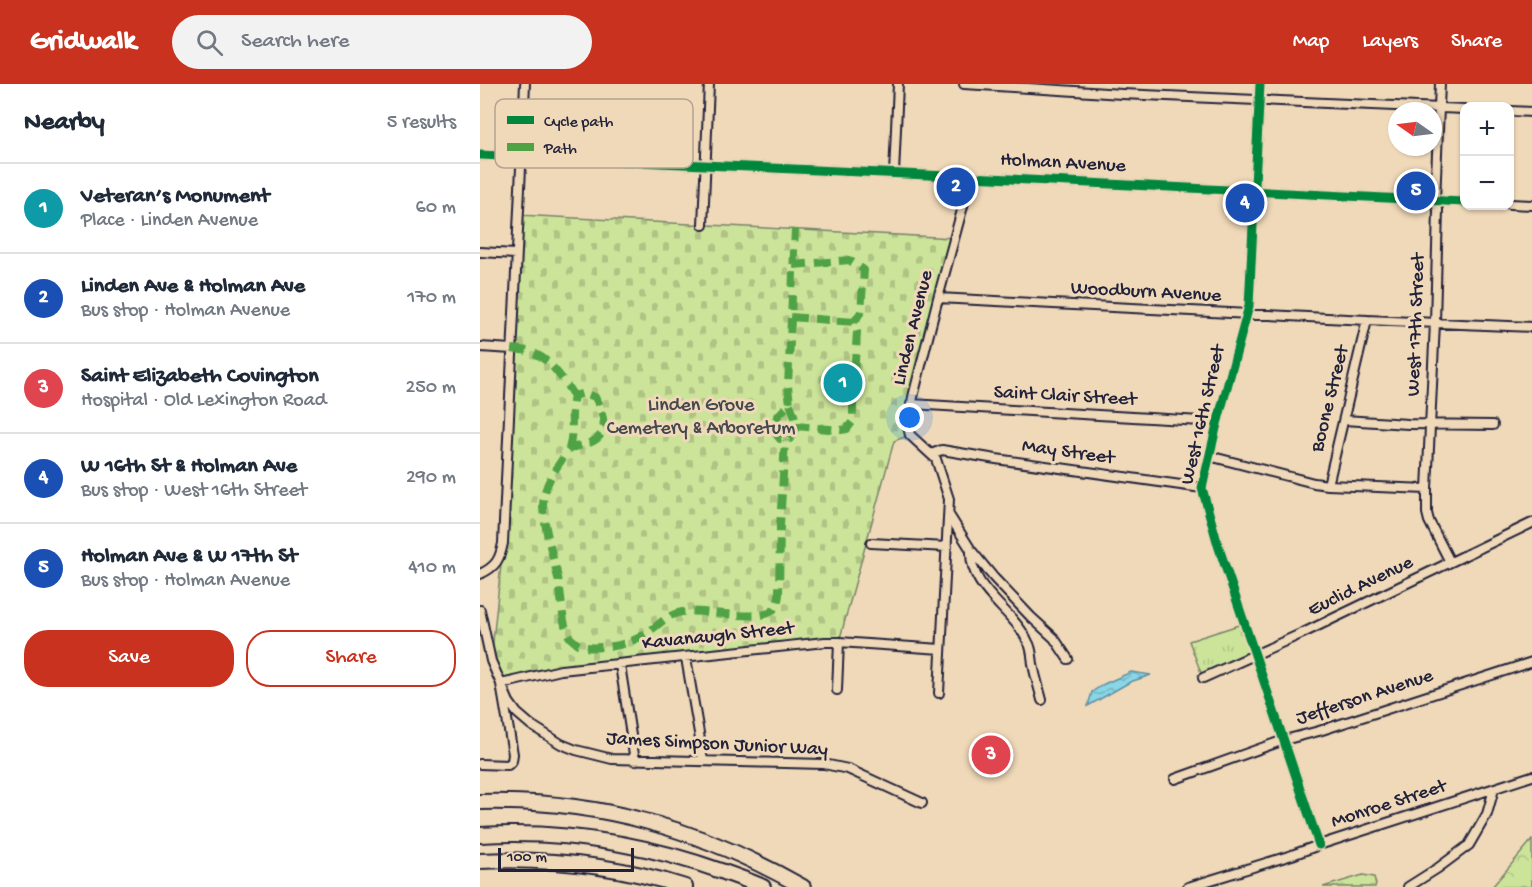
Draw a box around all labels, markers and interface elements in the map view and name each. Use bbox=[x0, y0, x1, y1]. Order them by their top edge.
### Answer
search box bbox=[172, 15, 592, 69]
text: Gridwalk bbox=[30, 26, 136, 59]
icon: search bbox=[193, 26, 226, 59]
text: Search here bbox=[241, 29, 349, 55]
text: Map bbox=[1293, 30, 1329, 55]
text: Layers bbox=[1362, 30, 1418, 55]
text: Share bbox=[1451, 30, 1502, 55]
legend bbox=[495, 99, 693, 168]
north arrow bbox=[1388, 102, 1442, 156]
map controls bbox=[1460, 102, 1514, 210]
button: + bbox=[1460, 102, 1514, 156]
text: Nearby bbox=[24, 108, 105, 139]
text: 5 results bbox=[387, 112, 456, 135]
text: Cycle path bbox=[544, 114, 614, 133]
text: Path bbox=[543, 141, 577, 160]
street label: Holman Avenue bbox=[1000, 149, 1127, 179]
button: − bbox=[1460, 156, 1514, 210]
pin: 2 bbox=[936, 164, 976, 210]
pin: 5 bbox=[1396, 168, 1436, 214]
pin: 4 bbox=[1226, 180, 1264, 226]
text: Veteran’s Monument bbox=[81, 184, 269, 210]
text: 1 bbox=[39, 197, 48, 220]
text: 60 m bbox=[416, 197, 456, 220]
text: Place · Linden Avenue bbox=[81, 210, 258, 233]
street label: West 17th Street bbox=[1403, 251, 1431, 397]
street label: Linden Avenue bbox=[889, 268, 940, 388]
text: Linden Ave & Holman Ave bbox=[81, 274, 305, 300]
street label: Woodburn Avenue bbox=[1070, 278, 1223, 308]
text: 2 bbox=[39, 287, 48, 310]
text: 170 m bbox=[407, 287, 456, 310]
text: Bus stop · Holman Avenue bbox=[81, 300, 290, 323]
street label: West 16th Street bbox=[1177, 341, 1232, 487]
street label: Boone Street bbox=[1306, 342, 1356, 456]
pin: 1 bbox=[824, 360, 862, 406]
text: Saint Elizabeth Covington bbox=[81, 364, 319, 390]
text: 3 bbox=[38, 377, 49, 400]
text: 250 m bbox=[405, 377, 456, 400]
street label: Saint Clair Street bbox=[993, 382, 1139, 412]
text: Hospital · Old Lexington Road bbox=[81, 390, 327, 413]
park label: Linden Grove Cemetery & Arboretum bbox=[607, 395, 795, 441]
your location bbox=[895, 403, 924, 432]
street label: May Street bbox=[1020, 435, 1117, 471]
text: W 16th St & Holman Ave bbox=[81, 454, 297, 480]
text: 4 bbox=[39, 467, 48, 490]
text: 290 m bbox=[406, 467, 456, 490]
text: Bus stop · West 16th Street bbox=[81, 480, 307, 503]
text: Holman Ave & W 17th St bbox=[81, 544, 297, 570]
street label: Euclid Avenue bbox=[1305, 551, 1418, 622]
text: 5 bbox=[38, 557, 49, 580]
text: 410 m bbox=[408, 557, 456, 580]
text: Bus stop · Holman Avenue bbox=[81, 570, 290, 593]
street label: Kavanaugh Street bbox=[641, 617, 797, 656]
button: Save bbox=[24, 630, 234, 687]
button: Share bbox=[246, 630, 456, 687]
street label: Jefferson Avenue bbox=[1294, 665, 1437, 731]
street label: James Simpson Junior Way bbox=[606, 728, 829, 762]
pin: 3 bbox=[972, 732, 1010, 778]
street label: Monroe Street bbox=[1329, 775, 1451, 834]
scale bar bbox=[498, 845, 634, 872]
text: 100 m bbox=[507, 849, 547, 868]

